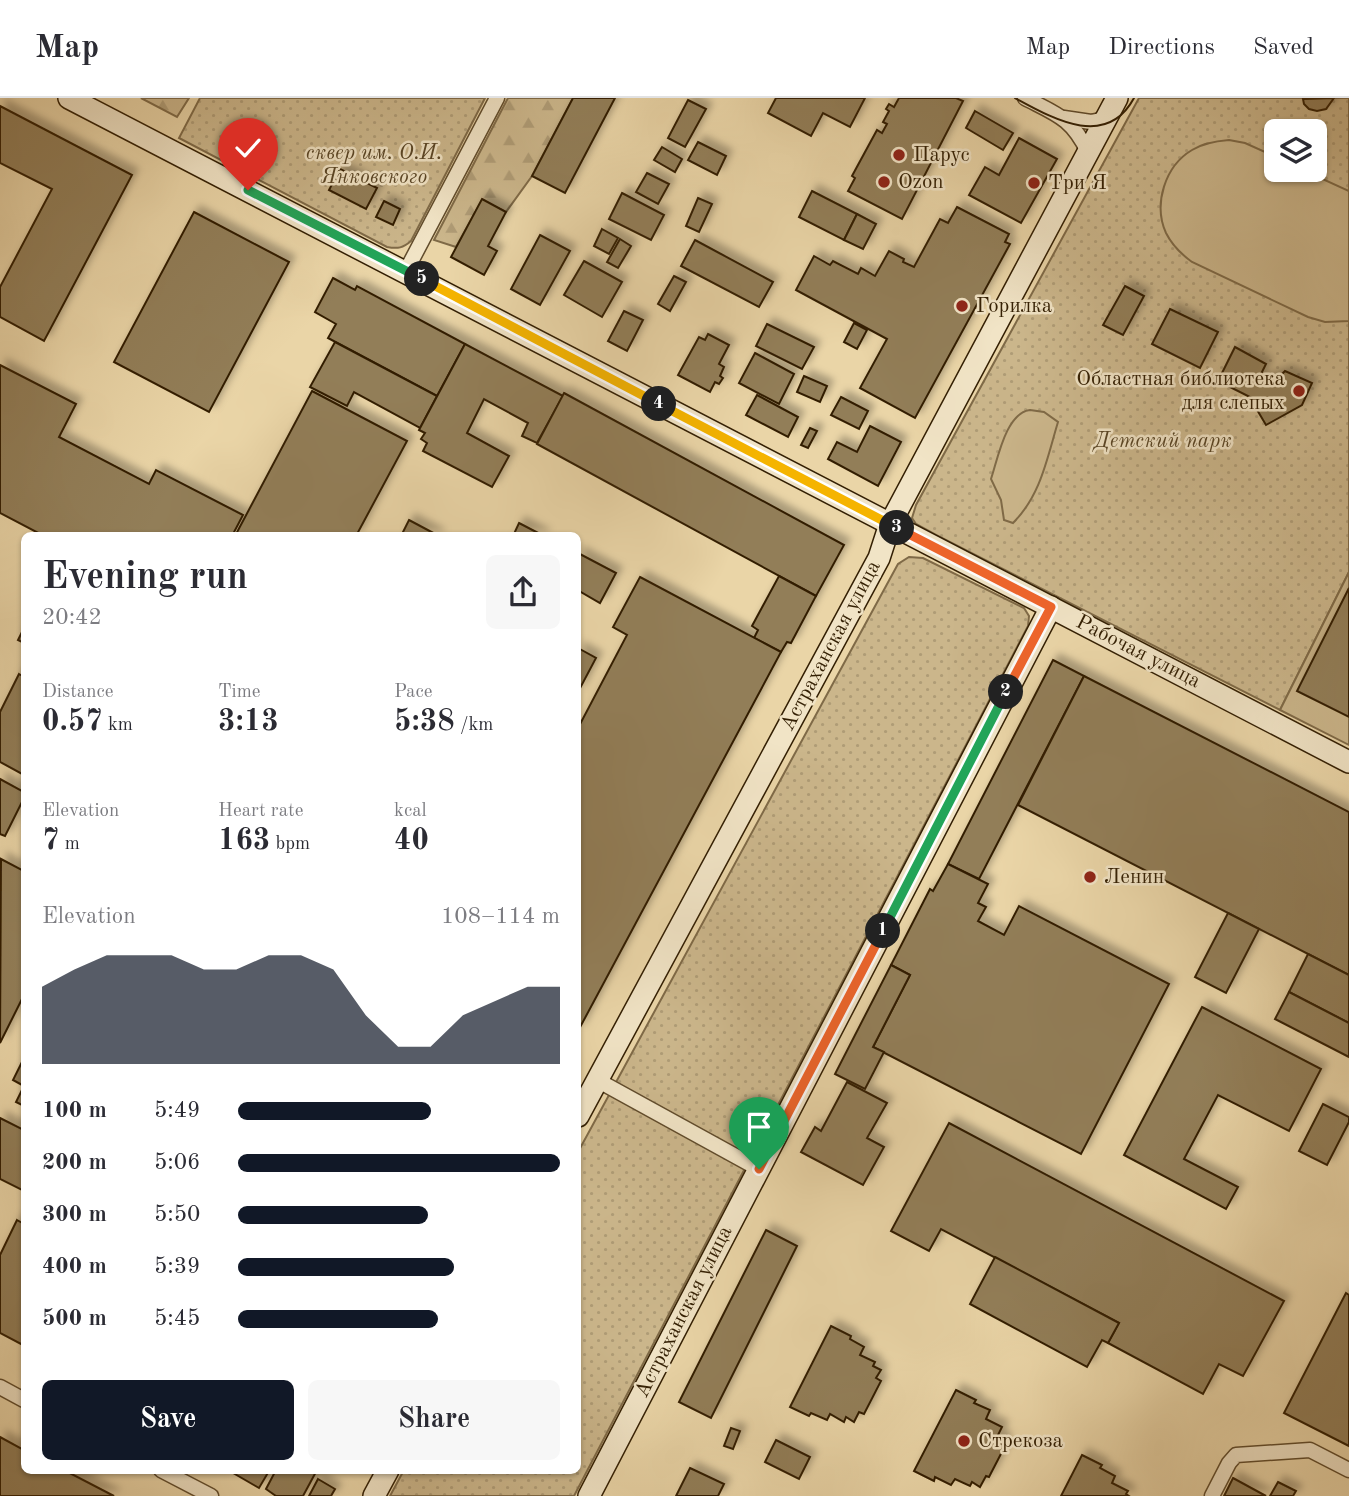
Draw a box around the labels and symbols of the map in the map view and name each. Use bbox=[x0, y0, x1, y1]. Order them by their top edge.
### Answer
pin bbox=[218, 118, 278, 190]
park label: сквер им. О.И. Янковского bbox=[306, 143, 442, 188]
place label: Парус bbox=[913, 145, 970, 166]
marker: Парус bbox=[891, 147, 907, 163]
place label: Ozon bbox=[898, 172, 944, 193]
place label: Три Я bbox=[1048, 173, 1107, 194]
marker: Ozon bbox=[876, 174, 892, 190]
marker: Три Я bbox=[1026, 175, 1042, 191]
pin: 5 bbox=[404, 262, 440, 296]
place label: Горилка bbox=[976, 296, 1052, 317]
marker: Горилка bbox=[954, 298, 970, 314]
place label: Областная библиотека для слепых bbox=[1076, 369, 1285, 414]
marker: Областная библиотека для слепых bbox=[1291, 383, 1307, 399]
pin: 4 bbox=[642, 386, 676, 422]
park label: Детский парк bbox=[1091, 431, 1232, 452]
pin: 3 bbox=[880, 510, 914, 546]
street label: Астраханская улица bbox=[777, 557, 885, 735]
street label: Рабочая улица bbox=[1072, 612, 1204, 692]
pin: 2 bbox=[988, 674, 1024, 710]
place label: Ленин bbox=[1104, 867, 1164, 888]
marker: Ленин bbox=[1082, 869, 1098, 885]
pin: 1 bbox=[866, 914, 900, 948]
pin bbox=[729, 1097, 789, 1169]
street label: Астраханская улица bbox=[632, 1223, 736, 1401]
place label: Стрекоза bbox=[978, 1431, 1063, 1452]
marker: Стрекоза bbox=[956, 1433, 972, 1449]

